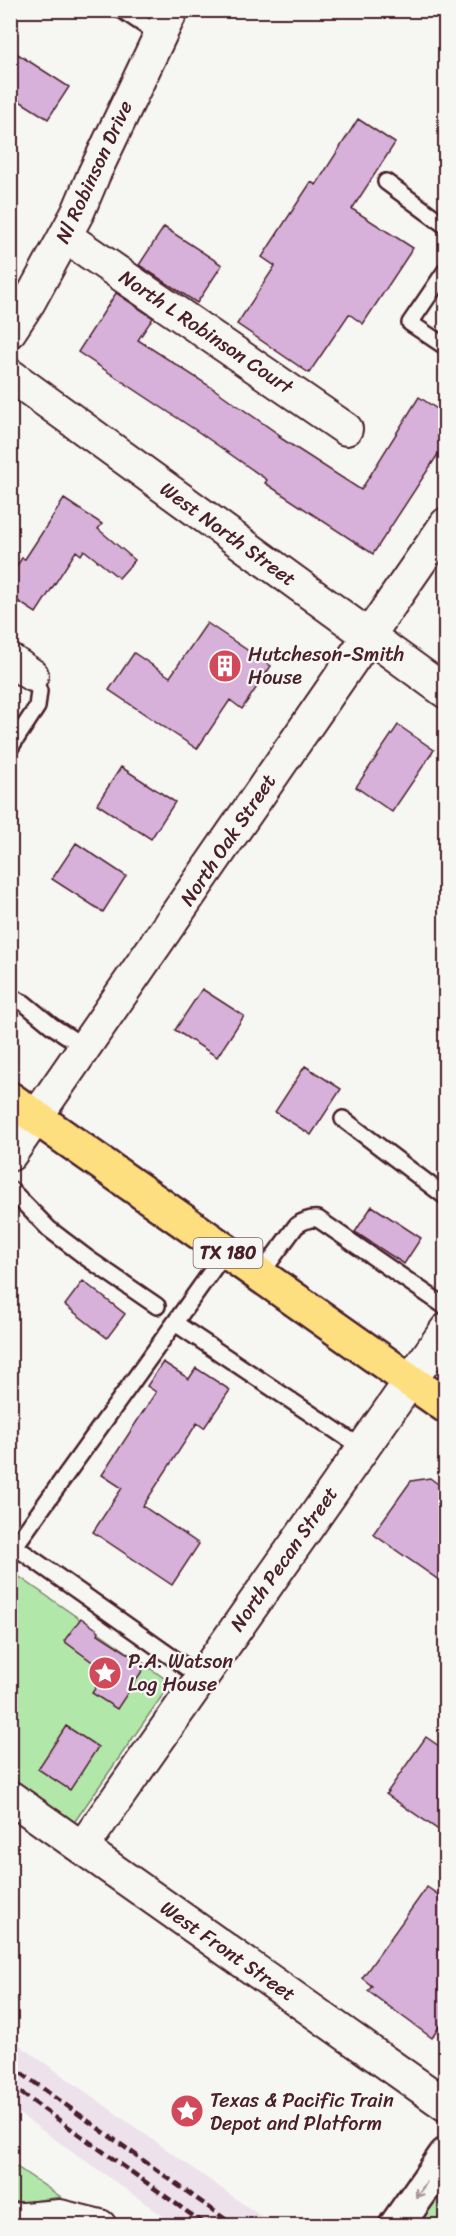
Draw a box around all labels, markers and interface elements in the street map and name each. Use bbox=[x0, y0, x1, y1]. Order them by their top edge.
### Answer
street label: Nl Robinson Drive bbox=[45, 95, 143, 249]
street label: North L Robinson Court bbox=[112, 260, 301, 404]
street label: West North Street bbox=[152, 472, 304, 596]
place label: Hutcheson-Smith House bbox=[248, 637, 404, 695]
building icon: Hutcheson-Smith House bbox=[207, 648, 243, 684]
street label: North Oak Street bbox=[171, 766, 286, 913]
road number: TX 180 bbox=[194, 1238, 262, 1268]
street label: North Pecan Street bbox=[221, 1479, 347, 1639]
place label: P.A. Watson Log House bbox=[128, 1644, 233, 1702]
place icon: P.A. Watson Log House bbox=[87, 1655, 123, 1691]
street label: West Front Street bbox=[153, 1891, 303, 2011]
place label: Texas & Pacific Train Depot and Platform bbox=[210, 2083, 394, 2141]
place icon: Texas & Pacific Train Depot and Platform bbox=[169, 2093, 205, 2129]
one-way arrow bbox=[415, 2182, 427, 2198]

